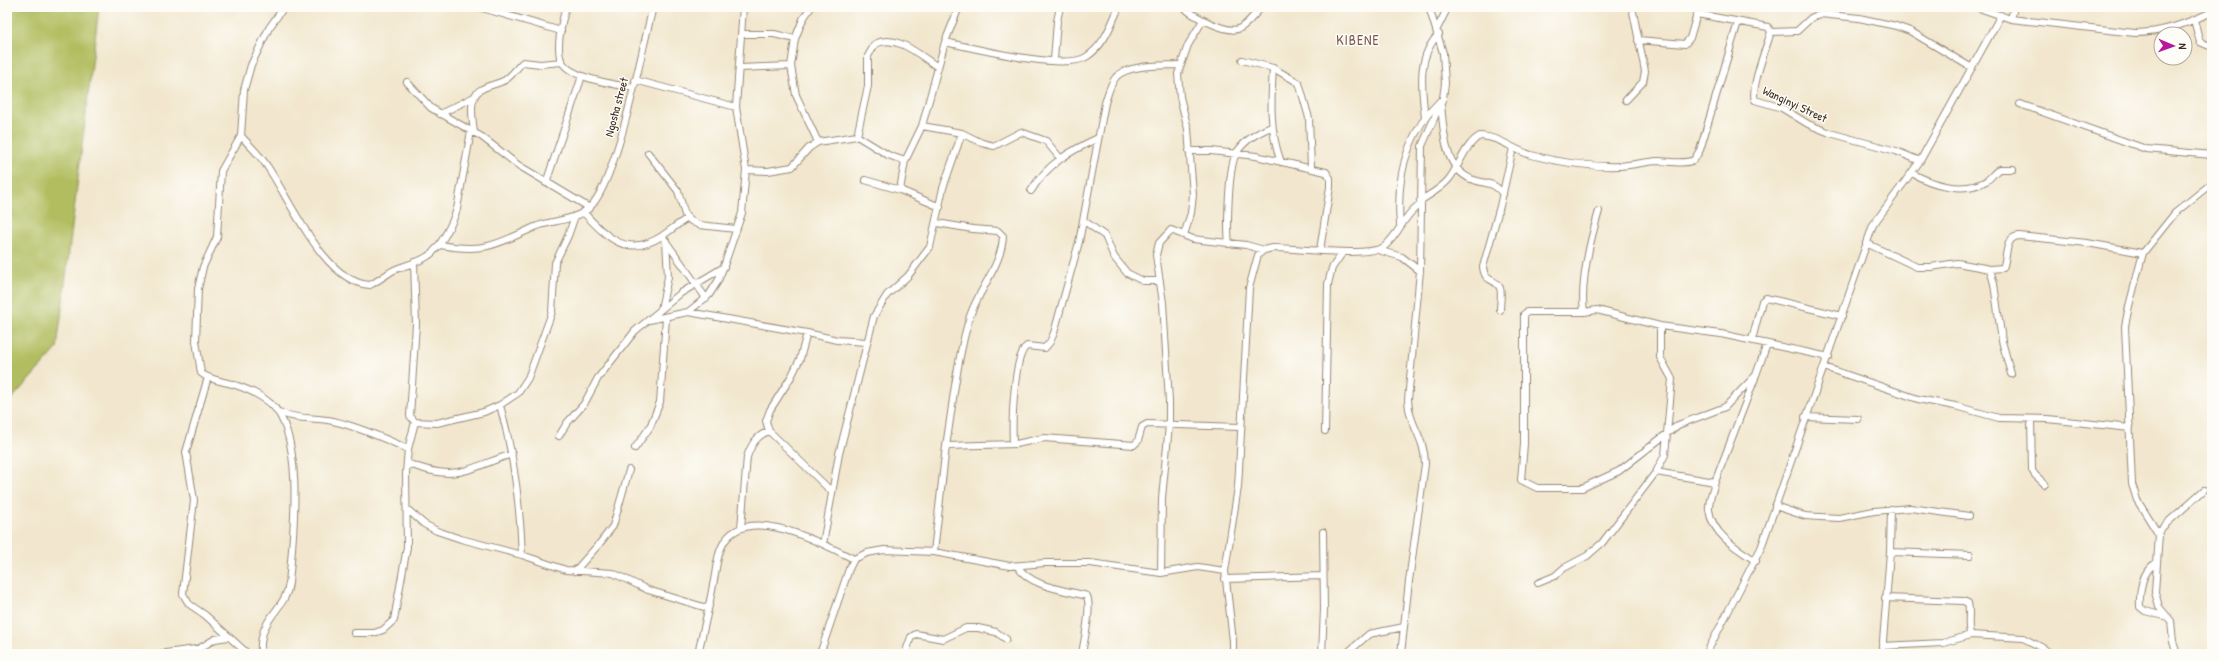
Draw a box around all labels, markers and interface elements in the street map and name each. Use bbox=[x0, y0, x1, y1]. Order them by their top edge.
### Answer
north arrow bbox=[2153, 26, 2193, 66]
district label: KIBENE bbox=[1336, 30, 1380, 49]
text: N bbox=[2176, 43, 2190, 50]
street label: Ngosha street bbox=[600, 75, 632, 139]
street label: Wanginyi Street bbox=[1760, 82, 1831, 127]

